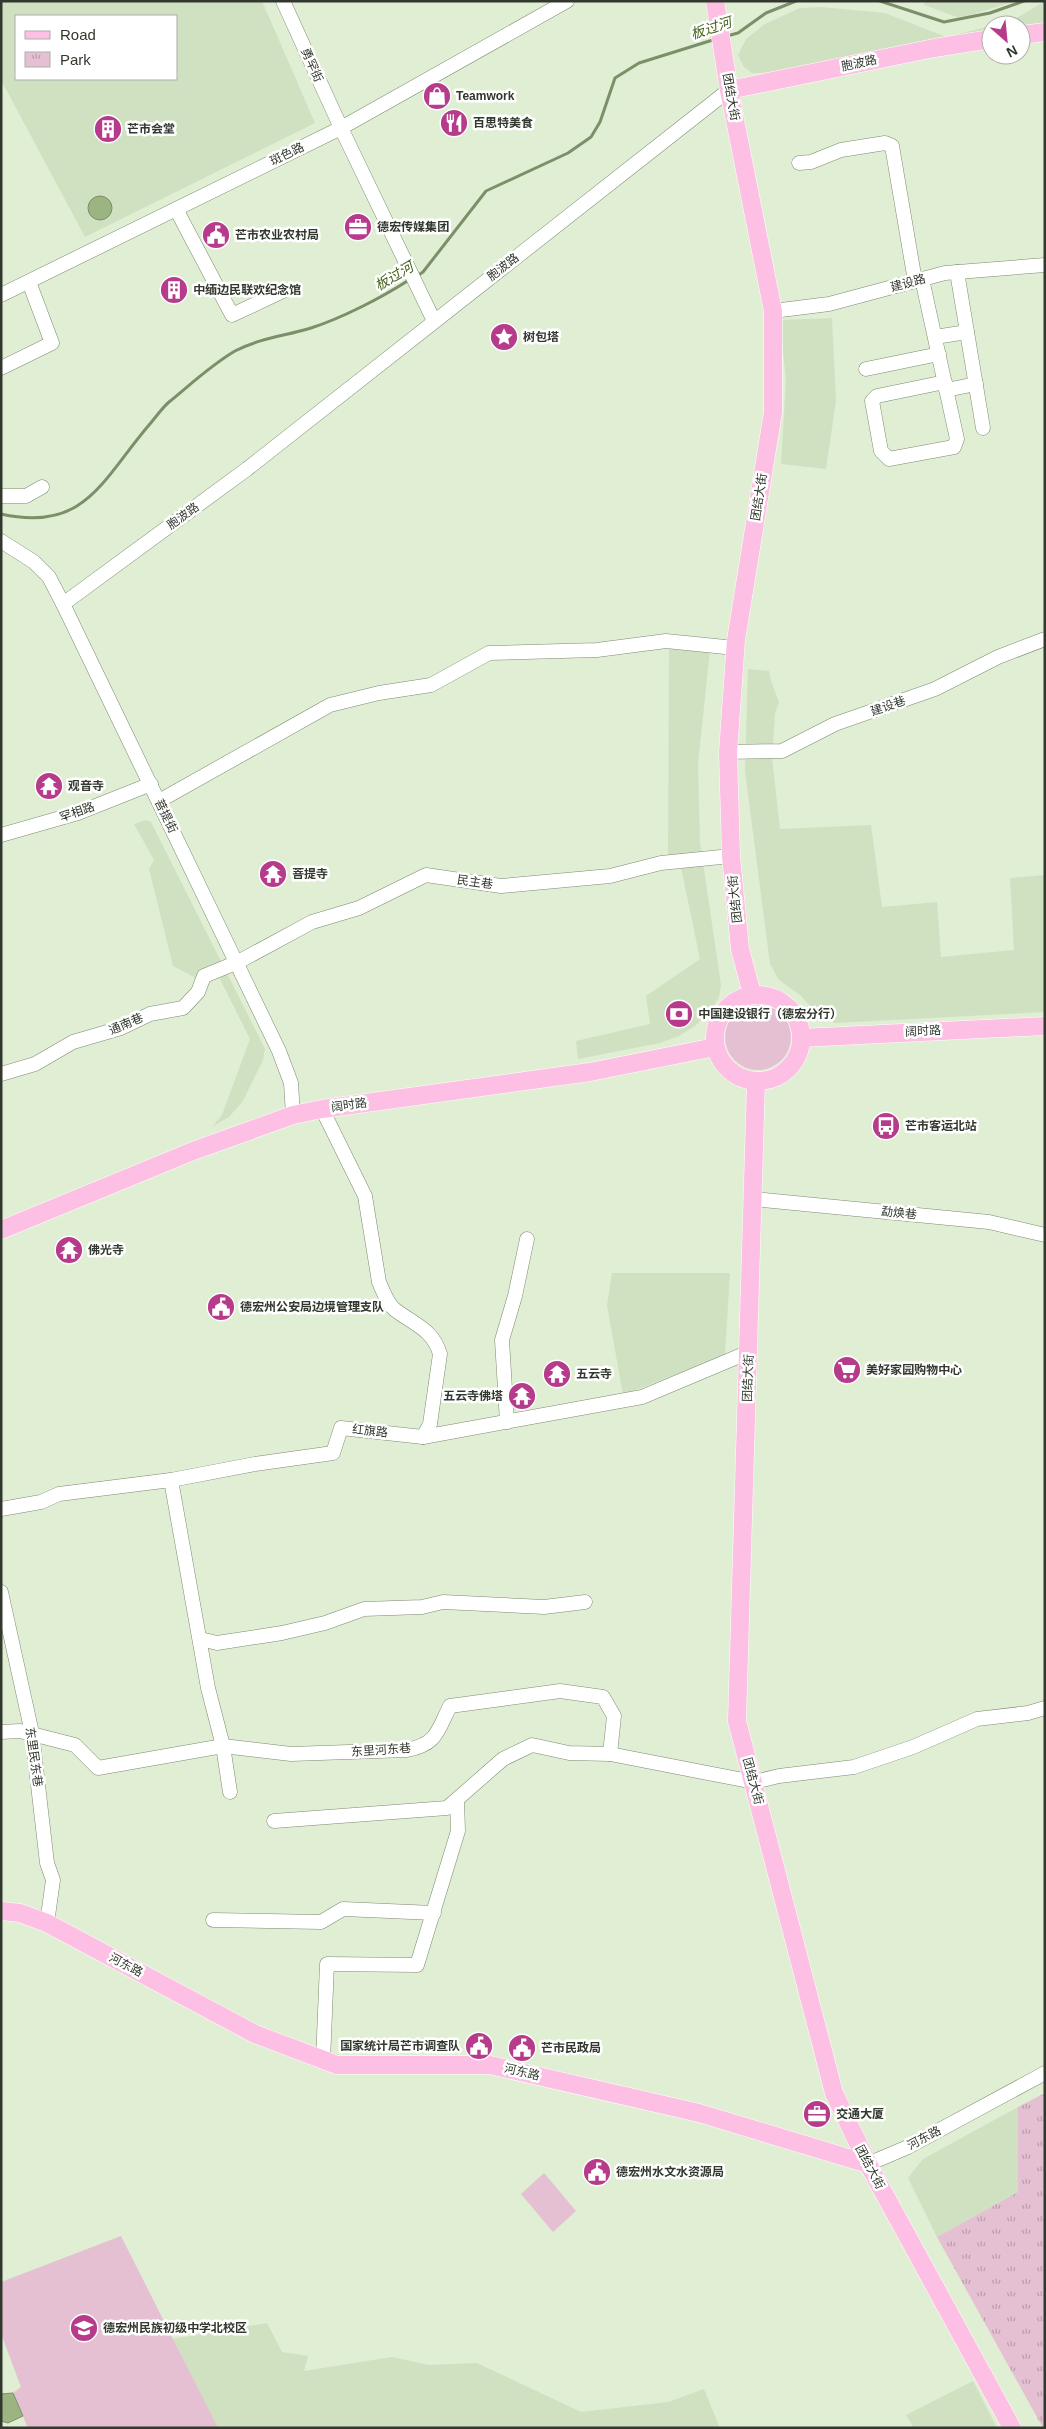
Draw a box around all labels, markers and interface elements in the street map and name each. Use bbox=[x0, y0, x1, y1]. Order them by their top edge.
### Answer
water label: 板过河 bbox=[689, 13, 736, 42]
legend bbox=[15, 15, 178, 80]
north arrow bbox=[981, 15, 1031, 65]
text: Road bbox=[60, 26, 96, 43]
text: N bbox=[1004, 42, 1020, 61]
street label: 勇罕街 bbox=[298, 46, 326, 84]
text: Park bbox=[60, 51, 91, 68]
street label: 胞波路 bbox=[840, 52, 878, 74]
street label: 团结大街 bbox=[720, 72, 742, 122]
shop icon: Teamwork bbox=[422, 81, 452, 111]
place label: Teamwork bbox=[456, 89, 515, 103]
restaurant icon: 百思特美食 bbox=[439, 108, 469, 138]
building icon: 芒市会堂 bbox=[93, 114, 123, 144]
place label: 百思特美食 bbox=[473, 116, 533, 130]
place label: 芒市会堂 bbox=[127, 122, 175, 136]
street label: 斑色路 bbox=[268, 140, 306, 168]
office icon: 德宏传媒集团 bbox=[343, 212, 373, 242]
public building icon: 芒市农业农村局 bbox=[201, 220, 231, 250]
place label: 德宏传媒集团 bbox=[377, 220, 449, 234]
place label: 芒市农业农村局 bbox=[235, 228, 319, 242]
street label: 胞波路 bbox=[485, 250, 521, 284]
water label: 板过河 bbox=[372, 257, 419, 294]
street label: 建设路 bbox=[889, 272, 927, 294]
building icon: 中缅边民联欢纪念馆 bbox=[159, 275, 189, 305]
place label: 中缅边民联欢纪念馆 bbox=[193, 283, 301, 297]
place icon: 树包塔 bbox=[489, 322, 519, 352]
place label: 树包塔 bbox=[523, 330, 559, 344]
street label: 团结大街 bbox=[748, 472, 770, 522]
street label: 胞波路 bbox=[164, 500, 202, 532]
street label: 建设巷 bbox=[869, 694, 907, 718]
temple icon: 观音寺 bbox=[34, 771, 64, 801]
place label: 观音寺 bbox=[68, 779, 104, 793]
street label: 菩提街 bbox=[152, 797, 180, 835]
street label: 罕相路 bbox=[58, 800, 96, 824]
temple icon: 菩提寺 bbox=[258, 859, 288, 889]
place label: 菩提寺 bbox=[292, 867, 328, 881]
street label: 民主巷 bbox=[456, 873, 494, 891]
street label: 团结大街 bbox=[726, 874, 744, 924]
bank icon: 中国建设银行（德宏分行） bbox=[664, 999, 694, 1029]
place label: 中国建设银行（德宏分行） bbox=[698, 1007, 842, 1021]
street label: 通南巷 bbox=[107, 1011, 145, 1037]
street label: 阔时路 bbox=[905, 1023, 941, 1039]
street label: 阔时路 bbox=[330, 1096, 368, 1114]
bus stop icon: 芒市客运北站 bbox=[871, 1111, 901, 1141]
place label: 芒市客运北站 bbox=[905, 1119, 977, 1133]
street label: 勐焕巷 bbox=[880, 1204, 918, 1222]
temple icon: 佛光寺 bbox=[54, 1235, 84, 1265]
place label: 佛光寺 bbox=[88, 1243, 124, 1257]
public building icon: 德宏州公安局边境管理支队 bbox=[206, 1292, 236, 1322]
place label: 德宏州公安局边境管理支队 bbox=[240, 1300, 384, 1314]
street label: 团结大街 bbox=[740, 1354, 756, 1402]
supermarket icon: 美好家园购物中心 bbox=[832, 1355, 862, 1385]
temple icon: 五云寺 bbox=[542, 1359, 572, 1389]
place label: 美好家园购物中心 bbox=[866, 1363, 962, 1377]
place label: 五云寺 bbox=[576, 1367, 612, 1381]
temple icon: 五云寺佛塔 bbox=[507, 1381, 537, 1411]
place label: 五云寺佛塔 bbox=[443, 1389, 503, 1403]
street label: 红旗路 bbox=[351, 1422, 389, 1440]
street label: 东里民东巷 bbox=[23, 1726, 45, 1788]
street label: 东里河东巷 bbox=[351, 1741, 411, 1759]
street label: 团结大街 bbox=[740, 1756, 766, 1806]
street label: 河东路 bbox=[107, 1950, 145, 1980]
public building icon: 国家统计局芒市调查队 bbox=[464, 2031, 494, 2061]
public building icon: 芒市民政局 bbox=[507, 2033, 537, 2063]
place label: 国家统计局芒市调查队 bbox=[340, 2039, 460, 2053]
place label: 芒市民政局 bbox=[541, 2041, 601, 2055]
street label: 河东路 bbox=[503, 2061, 541, 2083]
office icon: 交通大厦 bbox=[802, 2099, 832, 2129]
place label: 交通大厦 bbox=[836, 2107, 884, 2121]
street label: 河东路 bbox=[905, 2123, 943, 2153]
street label: 团结大街 bbox=[853, 2143, 887, 2191]
public building icon: 德宏州水文水资源局 bbox=[582, 2157, 612, 2187]
place label: 德宏州水文水资源局 bbox=[616, 2165, 724, 2179]
school or university icon: 德宏州民族初级中学北校区 bbox=[69, 2313, 99, 2343]
place label: 德宏州民族初级中学北校区 bbox=[103, 2321, 247, 2335]

